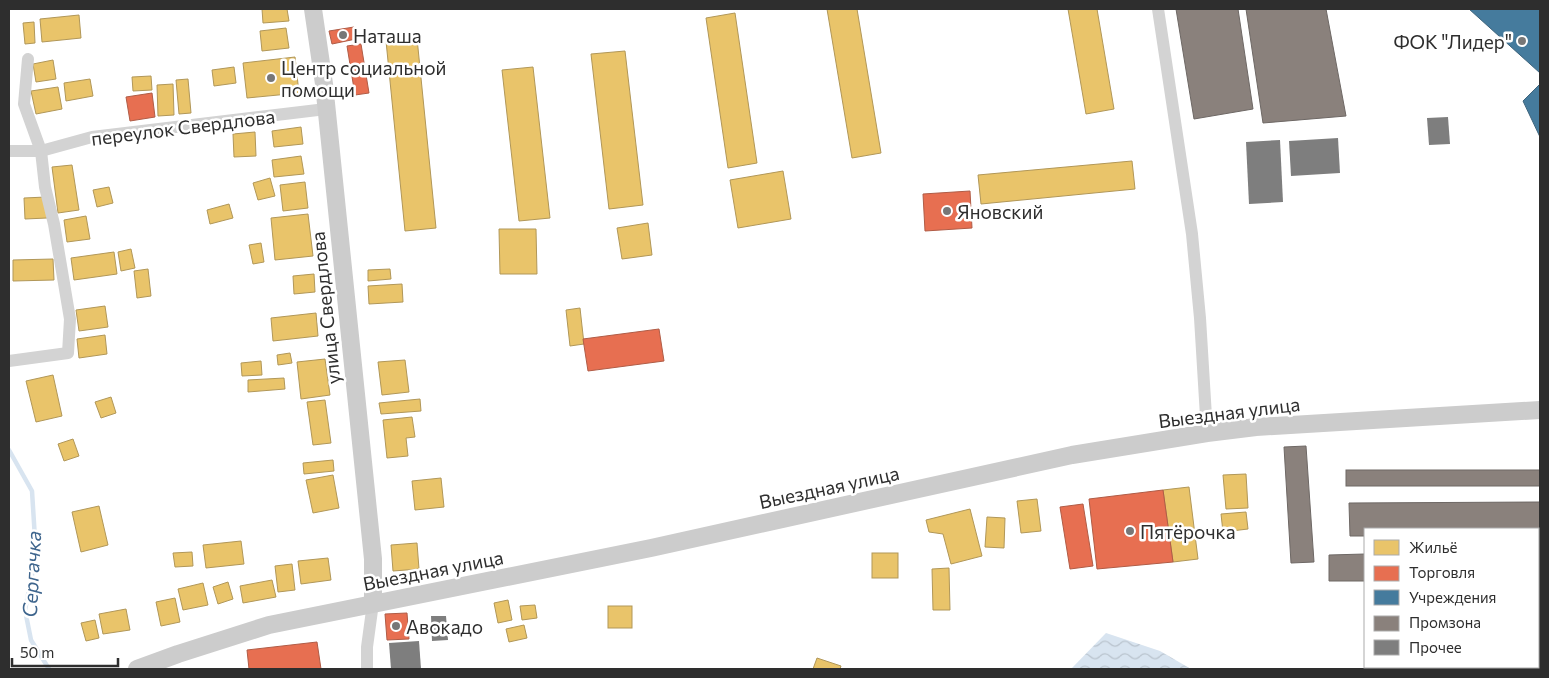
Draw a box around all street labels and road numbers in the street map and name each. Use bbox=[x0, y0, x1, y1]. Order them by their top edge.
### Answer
street label: переулок Свердлова bbox=[90, 104, 276, 150]
street label: улица Свердлова bbox=[306, 230, 344, 386]
street label: Выездная улица bbox=[1157, 392, 1301, 432]
street label: Выездная улица bbox=[757, 461, 901, 513]
street label: Выездная улица bbox=[361, 545, 505, 595]

